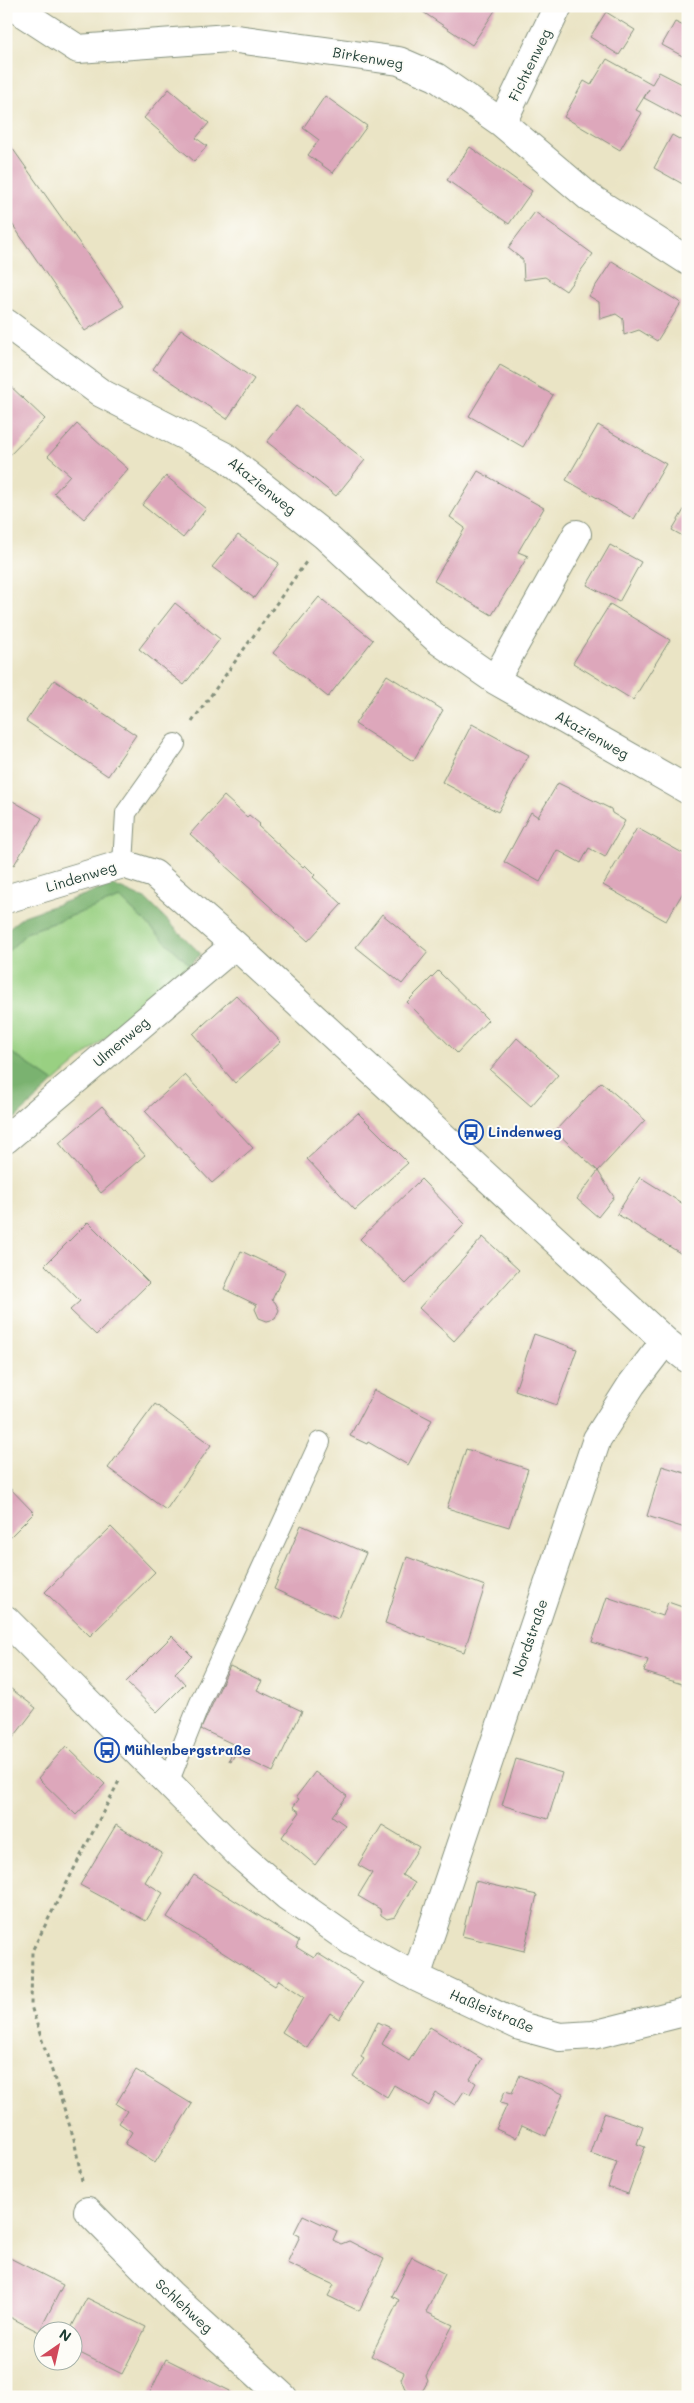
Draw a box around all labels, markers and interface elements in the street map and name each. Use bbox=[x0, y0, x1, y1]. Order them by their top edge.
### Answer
street label: Fichtenweg bbox=[504, 25, 555, 104]
street label: Birkenweg bbox=[331, 42, 405, 73]
street label: Akazienweg bbox=[224, 452, 300, 519]
street label: Akazienweg bbox=[552, 706, 633, 763]
street label: Lindenweg bbox=[43, 857, 118, 896]
street label: Ulmenweg bbox=[88, 1012, 153, 1071]
bus stop icon: Lindenweg bbox=[458, 1119, 484, 1145]
place label: Lindenweg bbox=[488, 1122, 562, 1141]
street label: Nordstraße bbox=[507, 1597, 552, 1679]
bus stop icon: Mühlenbergstraße bbox=[94, 1737, 120, 1763]
place label: Mühlenbergstraße bbox=[124, 1740, 251, 1759]
street label: Haßleistraße bbox=[447, 1984, 537, 2037]
street label: Schlehweg bbox=[152, 2274, 217, 2337]
north arrow bbox=[32, 2320, 82, 2370]
text: N bbox=[56, 2324, 75, 2346]

